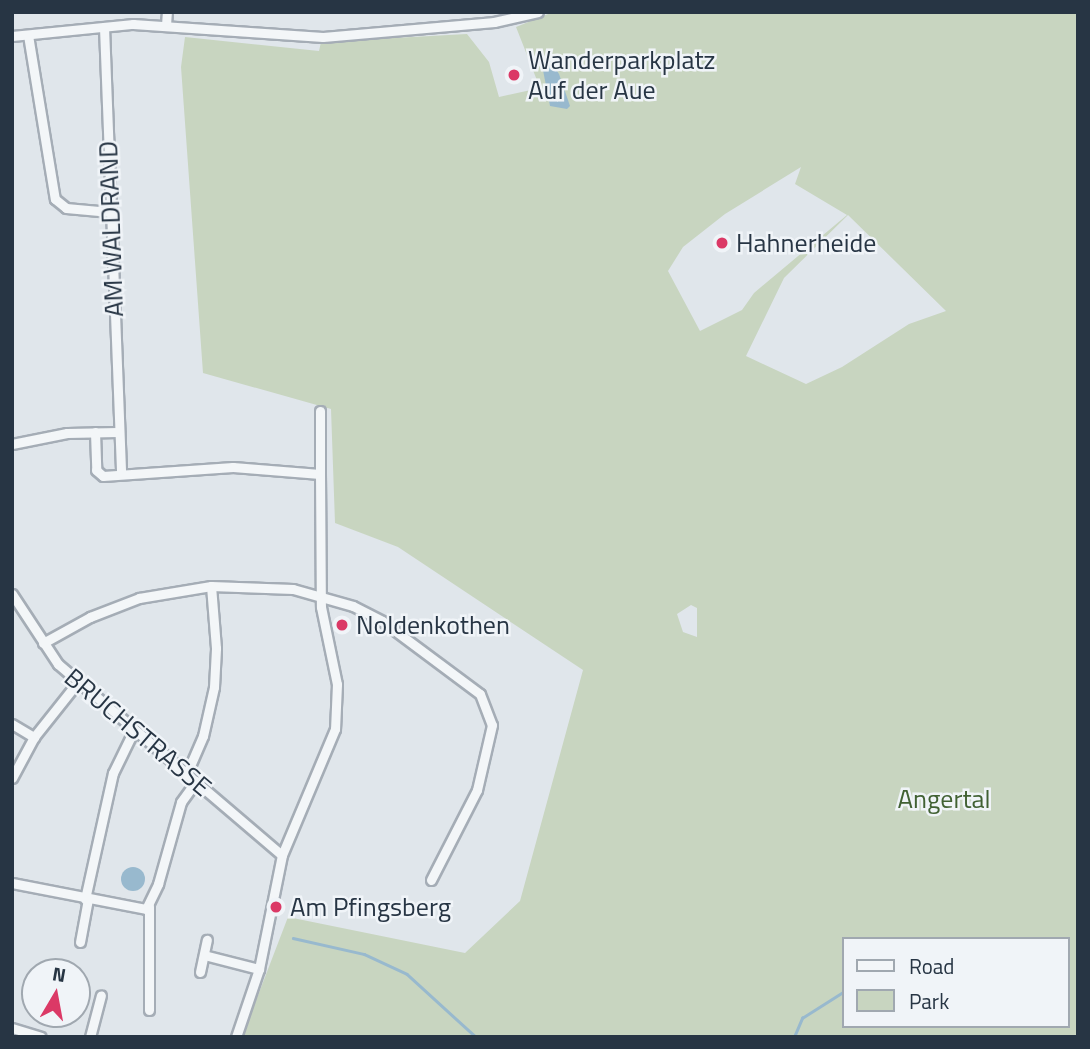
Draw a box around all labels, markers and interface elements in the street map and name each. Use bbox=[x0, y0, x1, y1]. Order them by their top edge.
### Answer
place label: Wanderparkplatz Auf der Aue bbox=[528, 44, 715, 106]
marker: Wanderparkplatz Auf der Aue bbox=[506, 67, 522, 83]
street label: AM WALDRAND bbox=[92, 141, 130, 317]
place label: Hahnerheide bbox=[736, 227, 876, 259]
marker: Hahnerheide bbox=[714, 235, 730, 251]
place label: Noldenkothen bbox=[356, 609, 510, 641]
marker: Noldenkothen bbox=[334, 617, 350, 633]
street label: BRUCHSTRASSE bbox=[58, 662, 218, 802]
park label: Angertal bbox=[897, 783, 991, 815]
place label: Am Pfingsberg bbox=[290, 891, 451, 923]
marker: Am Pfingsberg bbox=[268, 899, 284, 915]
legend bbox=[842, 937, 1069, 1028]
text: Road bbox=[909, 950, 954, 982]
north arrow bbox=[21, 958, 91, 1028]
text: N bbox=[50, 958, 68, 989]
text: Park bbox=[909, 985, 949, 1017]

